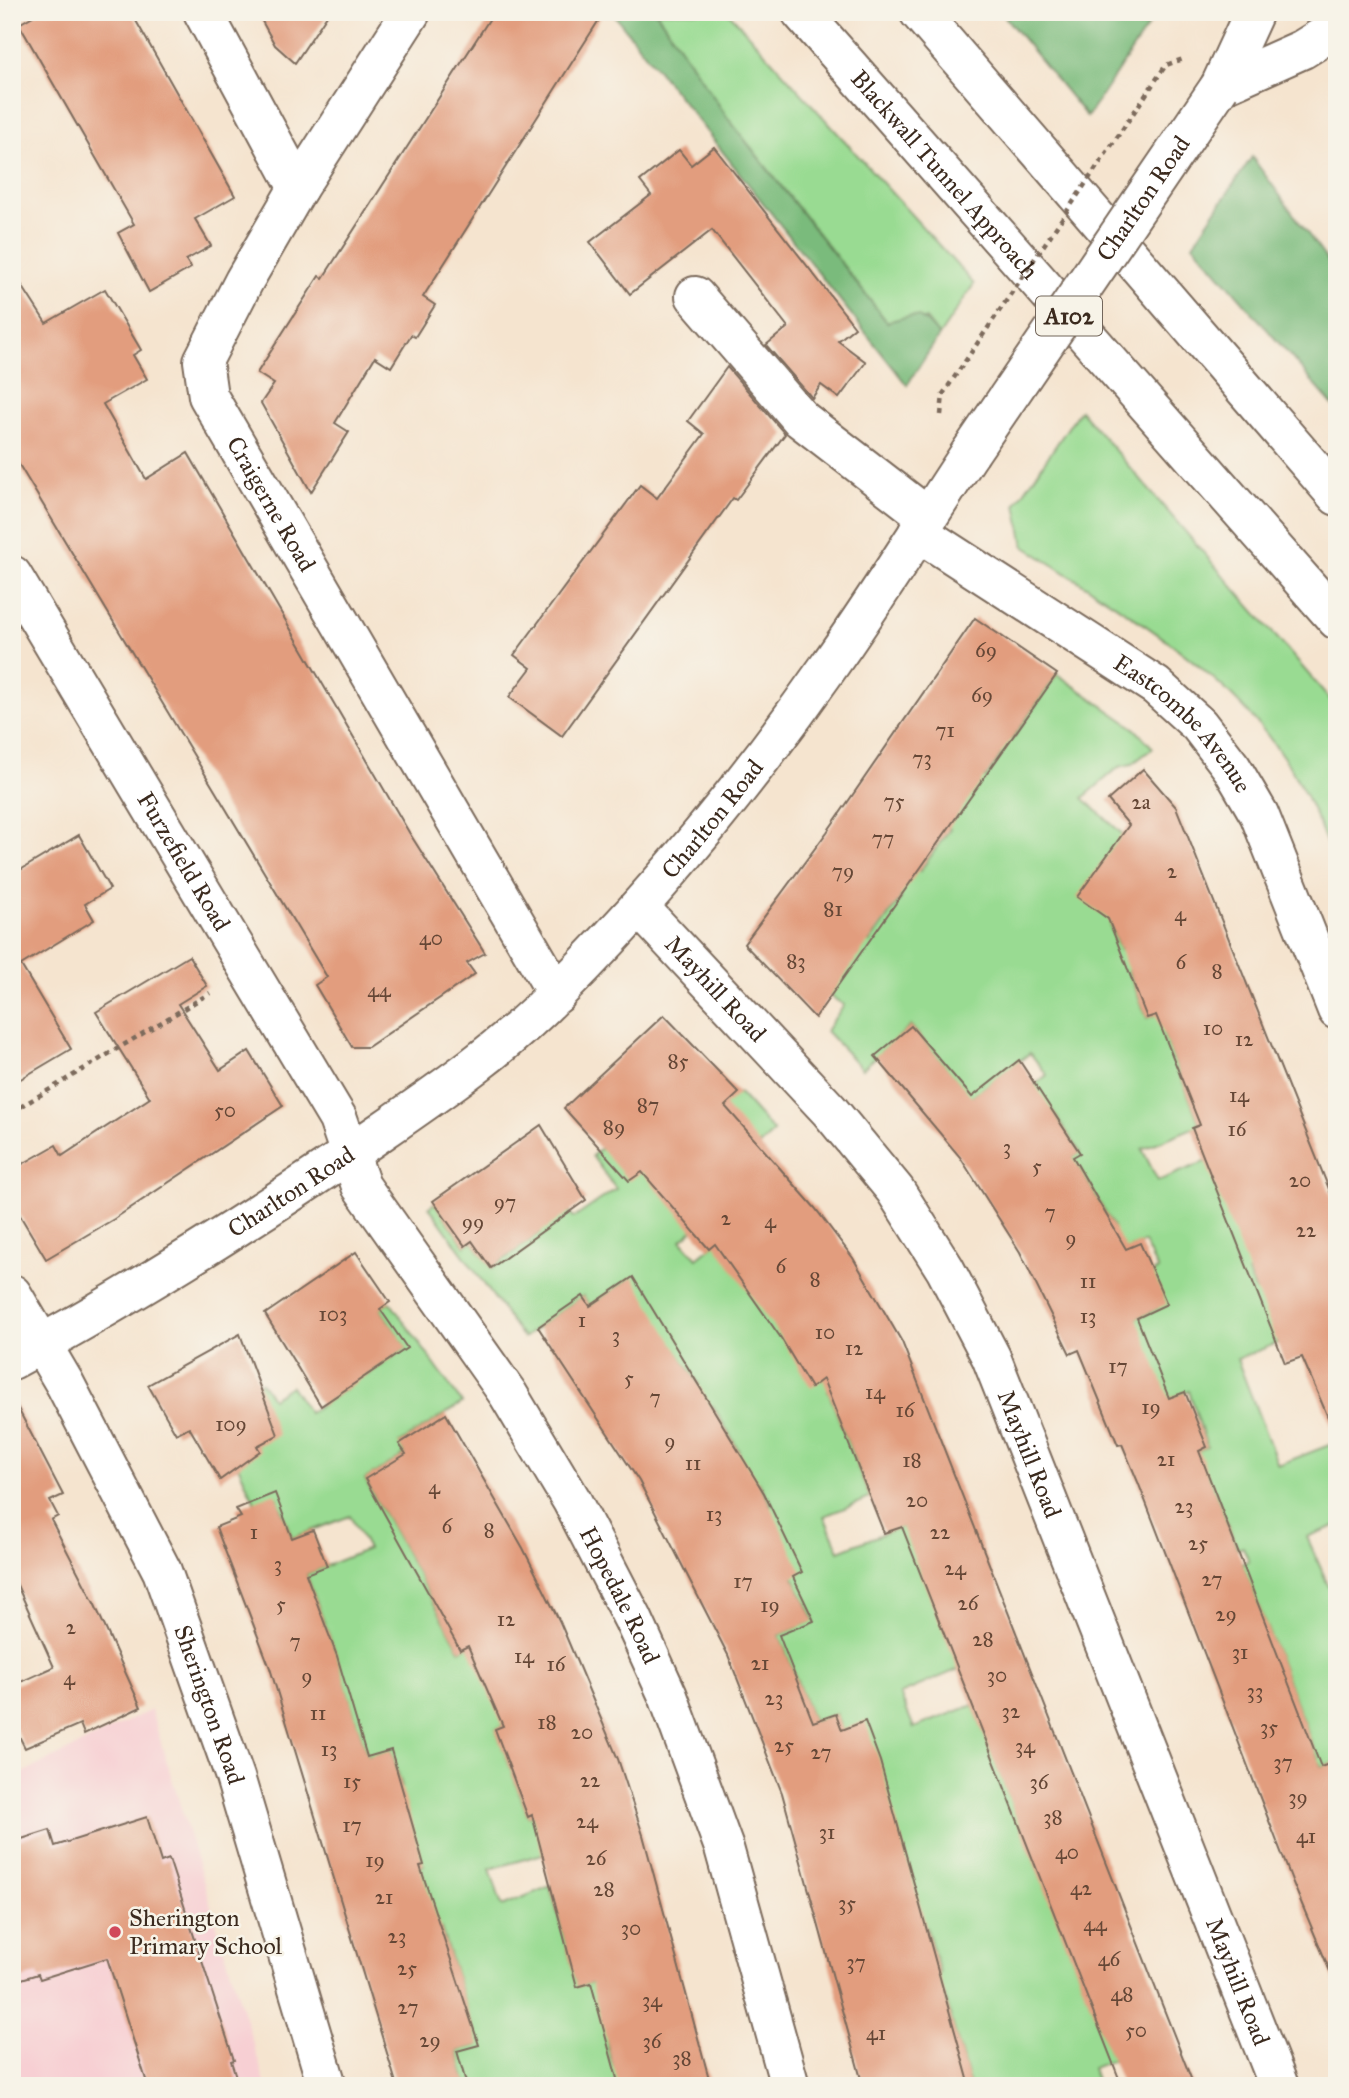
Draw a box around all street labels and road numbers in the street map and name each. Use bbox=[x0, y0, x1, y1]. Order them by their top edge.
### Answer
street label: Blackwall Tunnel Approach bbox=[844, 64, 1045, 286]
street label: Charlton Road bbox=[1090, 130, 1197, 267]
road number: A102 bbox=[1036, 296, 1102, 336]
street label: Craigerne Road bbox=[220, 431, 322, 577]
street label: Eastcombe Avenue bbox=[1108, 648, 1258, 798]
street label: Charlton Road bbox=[655, 753, 770, 885]
street label: Furzefield Road bbox=[130, 786, 237, 937]
street label: Mayhill Road bbox=[658, 929, 773, 1048]
street label: Charlton Road bbox=[222, 1139, 360, 1244]
street label: Mayhill Road bbox=[991, 1386, 1068, 1522]
street label: Hopedale Road bbox=[573, 1521, 666, 1669]
street label: Sherington Road bbox=[167, 1621, 251, 1788]
street label: Mayhill Road bbox=[1199, 1913, 1276, 2050]

